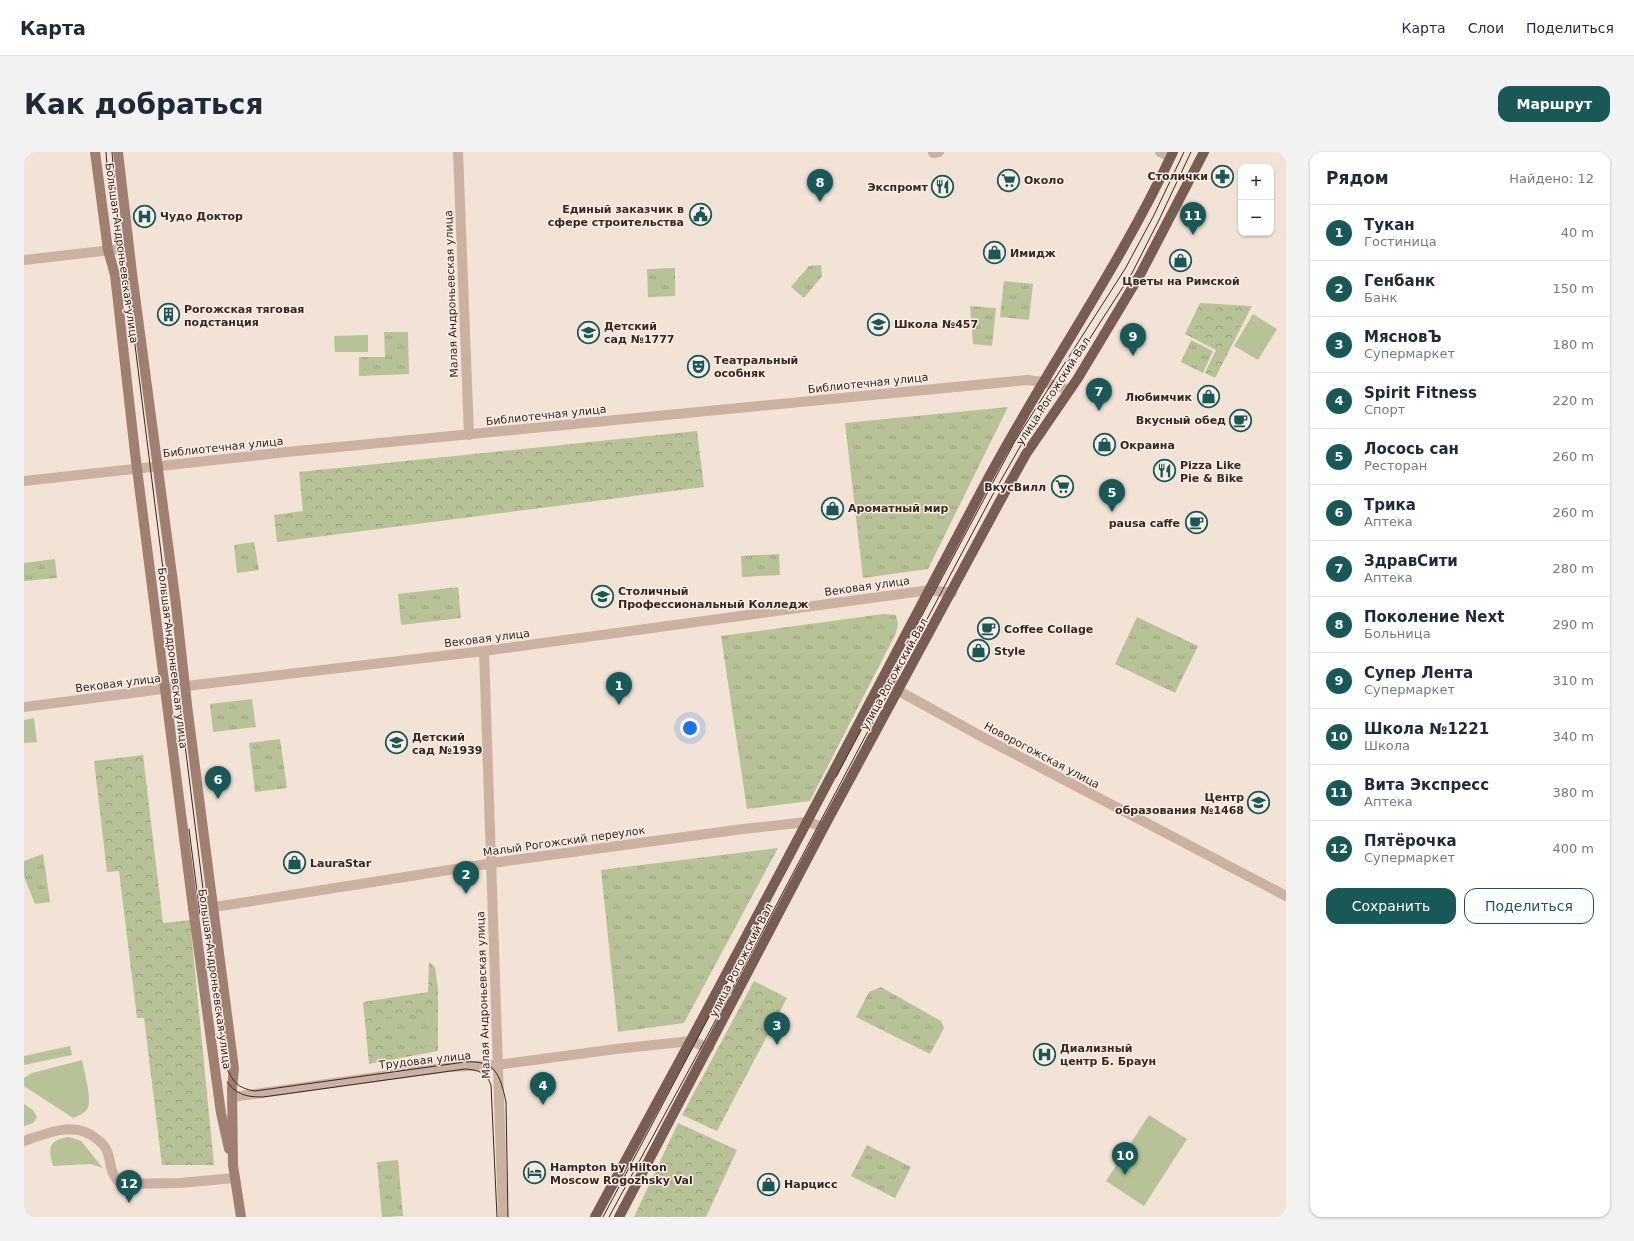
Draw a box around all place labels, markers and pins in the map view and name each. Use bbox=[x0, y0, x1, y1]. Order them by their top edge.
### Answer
pharmacy icon: Столички bbox=[1210, 163, 1236, 189]
supermarket icon: Около bbox=[995, 167, 1021, 193]
pin: 8 bbox=[807, 169, 833, 202]
place label: Столички bbox=[1148, 170, 1208, 183]
restaurant icon: Экспромт bbox=[930, 174, 956, 200]
place label: Около bbox=[1024, 174, 1064, 187]
place label: Экспромт bbox=[868, 181, 929, 194]
public building icon: Единый заказчик в сфере строительства bbox=[687, 202, 713, 228]
pin: 11 bbox=[1180, 202, 1206, 235]
hospital icon: Чудо Доктор bbox=[131, 203, 157, 229]
place label: Единый заказчик в сфере строительства bbox=[548, 203, 684, 229]
place label: Чудо Доктор bbox=[160, 210, 243, 223]
shop icon: Имидж bbox=[981, 240, 1007, 266]
place label: Имидж bbox=[1010, 247, 1056, 260]
shop icon: Цветы на Римской bbox=[1168, 248, 1194, 274]
place label: Цветы на Римской bbox=[1122, 275, 1240, 288]
building icon: Рогожская тяговая подстанция bbox=[155, 302, 181, 328]
place label: Рогожская тяговая подстанция bbox=[184, 303, 304, 329]
school or university icon: Школа №457 bbox=[866, 311, 892, 337]
place label: Школа №457 bbox=[894, 318, 978, 331]
school or university icon: Детский сад №1777 bbox=[575, 319, 601, 345]
place label: Детский сад №1777 bbox=[604, 320, 675, 346]
pin: 9 bbox=[1120, 323, 1146, 356]
theatre icon: Театральный особняк bbox=[685, 353, 711, 379]
place label: Театральный особняк bbox=[714, 354, 798, 380]
pin: 7 bbox=[1086, 378, 1112, 411]
shop icon: Любимчик bbox=[1195, 384, 1221, 410]
place label: Любимчик bbox=[1125, 391, 1193, 404]
cafe icon: Вкусный обед bbox=[1228, 407, 1254, 433]
place label: Вкусный обед bbox=[1136, 414, 1226, 427]
shop icon: Окраина bbox=[1092, 432, 1118, 458]
place label: Окраина bbox=[1120, 439, 1175, 452]
restaurant icon: Pizza Like Pie & Bike bbox=[1151, 458, 1177, 484]
place label: Pizza Like Pie & Bike bbox=[1180, 459, 1243, 485]
supermarket icon: ВкусВилл bbox=[1049, 474, 1075, 500]
pin: 5 bbox=[1099, 479, 1125, 512]
place label: ВкусВилл bbox=[984, 481, 1046, 494]
shop icon: Ароматный мир bbox=[820, 495, 846, 521]
place label: Ароматный мир bbox=[848, 502, 949, 515]
cafe icon: pausa caffe bbox=[1183, 510, 1209, 536]
place label: pausa caffe bbox=[1109, 517, 1180, 530]
school or university icon: Столичный Профессиональный Колледж bbox=[590, 584, 616, 610]
place label: Столичный Профессиональный Колледж bbox=[618, 585, 808, 611]
cafe icon: Coffee Collage bbox=[975, 616, 1001, 642]
place label: Coffee Collage bbox=[1004, 623, 1093, 636]
shop icon: Style bbox=[965, 638, 991, 664]
place label: Style bbox=[994, 645, 1026, 658]
pin: 1 bbox=[606, 672, 632, 705]
school or university icon: Детский сад №1939 bbox=[383, 730, 409, 756]
place label: Детский сад №1939 bbox=[412, 731, 483, 757]
pin: 6 bbox=[205, 766, 231, 799]
school or university icon: Центр образования №1468 bbox=[1246, 790, 1272, 816]
place label: Центр образования №1468 bbox=[1115, 791, 1244, 817]
shop icon: LauraStar bbox=[281, 850, 307, 876]
place label: LauraStar bbox=[310, 857, 372, 870]
pin: 2 bbox=[453, 861, 479, 894]
pin: 3 bbox=[764, 1012, 790, 1045]
hospital icon: Диализный центр Б. Браун bbox=[1031, 1041, 1057, 1067]
place label: Диализный центр Б. Браун bbox=[1060, 1042, 1156, 1068]
pin: 4 bbox=[530, 1072, 556, 1105]
pin: 10 bbox=[1112, 1142, 1138, 1175]
hotel icon: Hampton by Hilton Moscow Rogozhsky Val bbox=[521, 1160, 547, 1186]
place label: Hampton by Hilton Moscow Rogozhsky Val bbox=[550, 1161, 693, 1187]
pin: 12 bbox=[116, 1170, 142, 1203]
shop icon: Нарцисс bbox=[755, 1171, 781, 1197]
place label: Нарцисс bbox=[784, 1178, 837, 1191]

